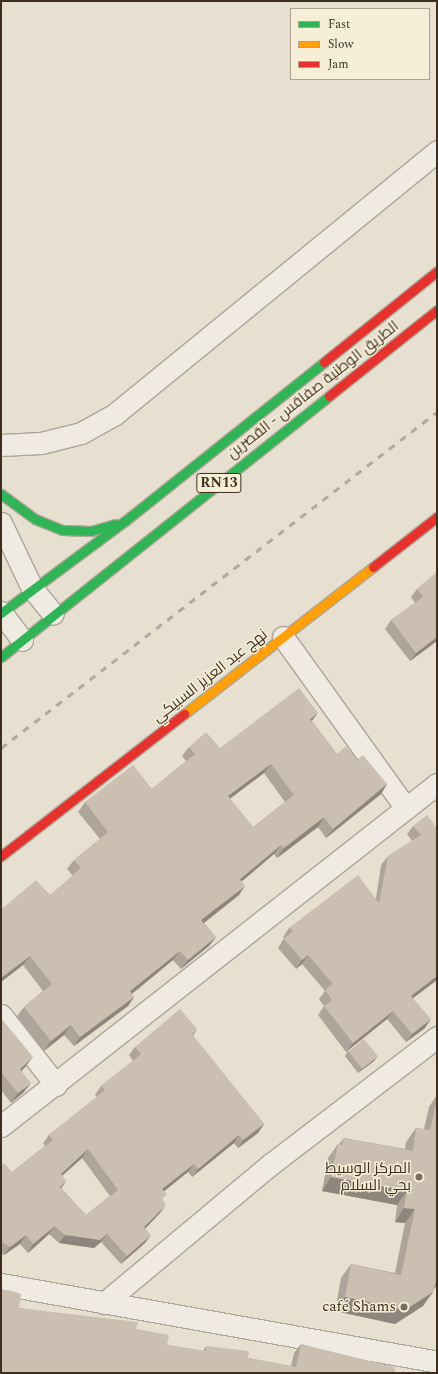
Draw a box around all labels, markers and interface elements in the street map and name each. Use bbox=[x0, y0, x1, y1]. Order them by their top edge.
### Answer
legend bbox=[290, 8, 430, 80]
text: Fast bbox=[328, 15, 350, 34]
text: Slow bbox=[328, 35, 353, 54]
text: Jam bbox=[328, 55, 349, 74]
street label: الطريق الوطنية صفاقس - القصرين bbox=[224, 317, 402, 463]
road number: RN13 bbox=[196, 471, 242, 495]
street label: نهج عبد العزيز السبيكي bbox=[149, 626, 271, 726]
place label: المركز الوسيط بحي السلام bbox=[325, 1159, 411, 1194]
marker: المركز الوسيط بحي السلام bbox=[414, 1172, 424, 1182]
place label: café Shams bbox=[322, 1298, 396, 1316]
marker: café Shams bbox=[399, 1302, 409, 1312]

